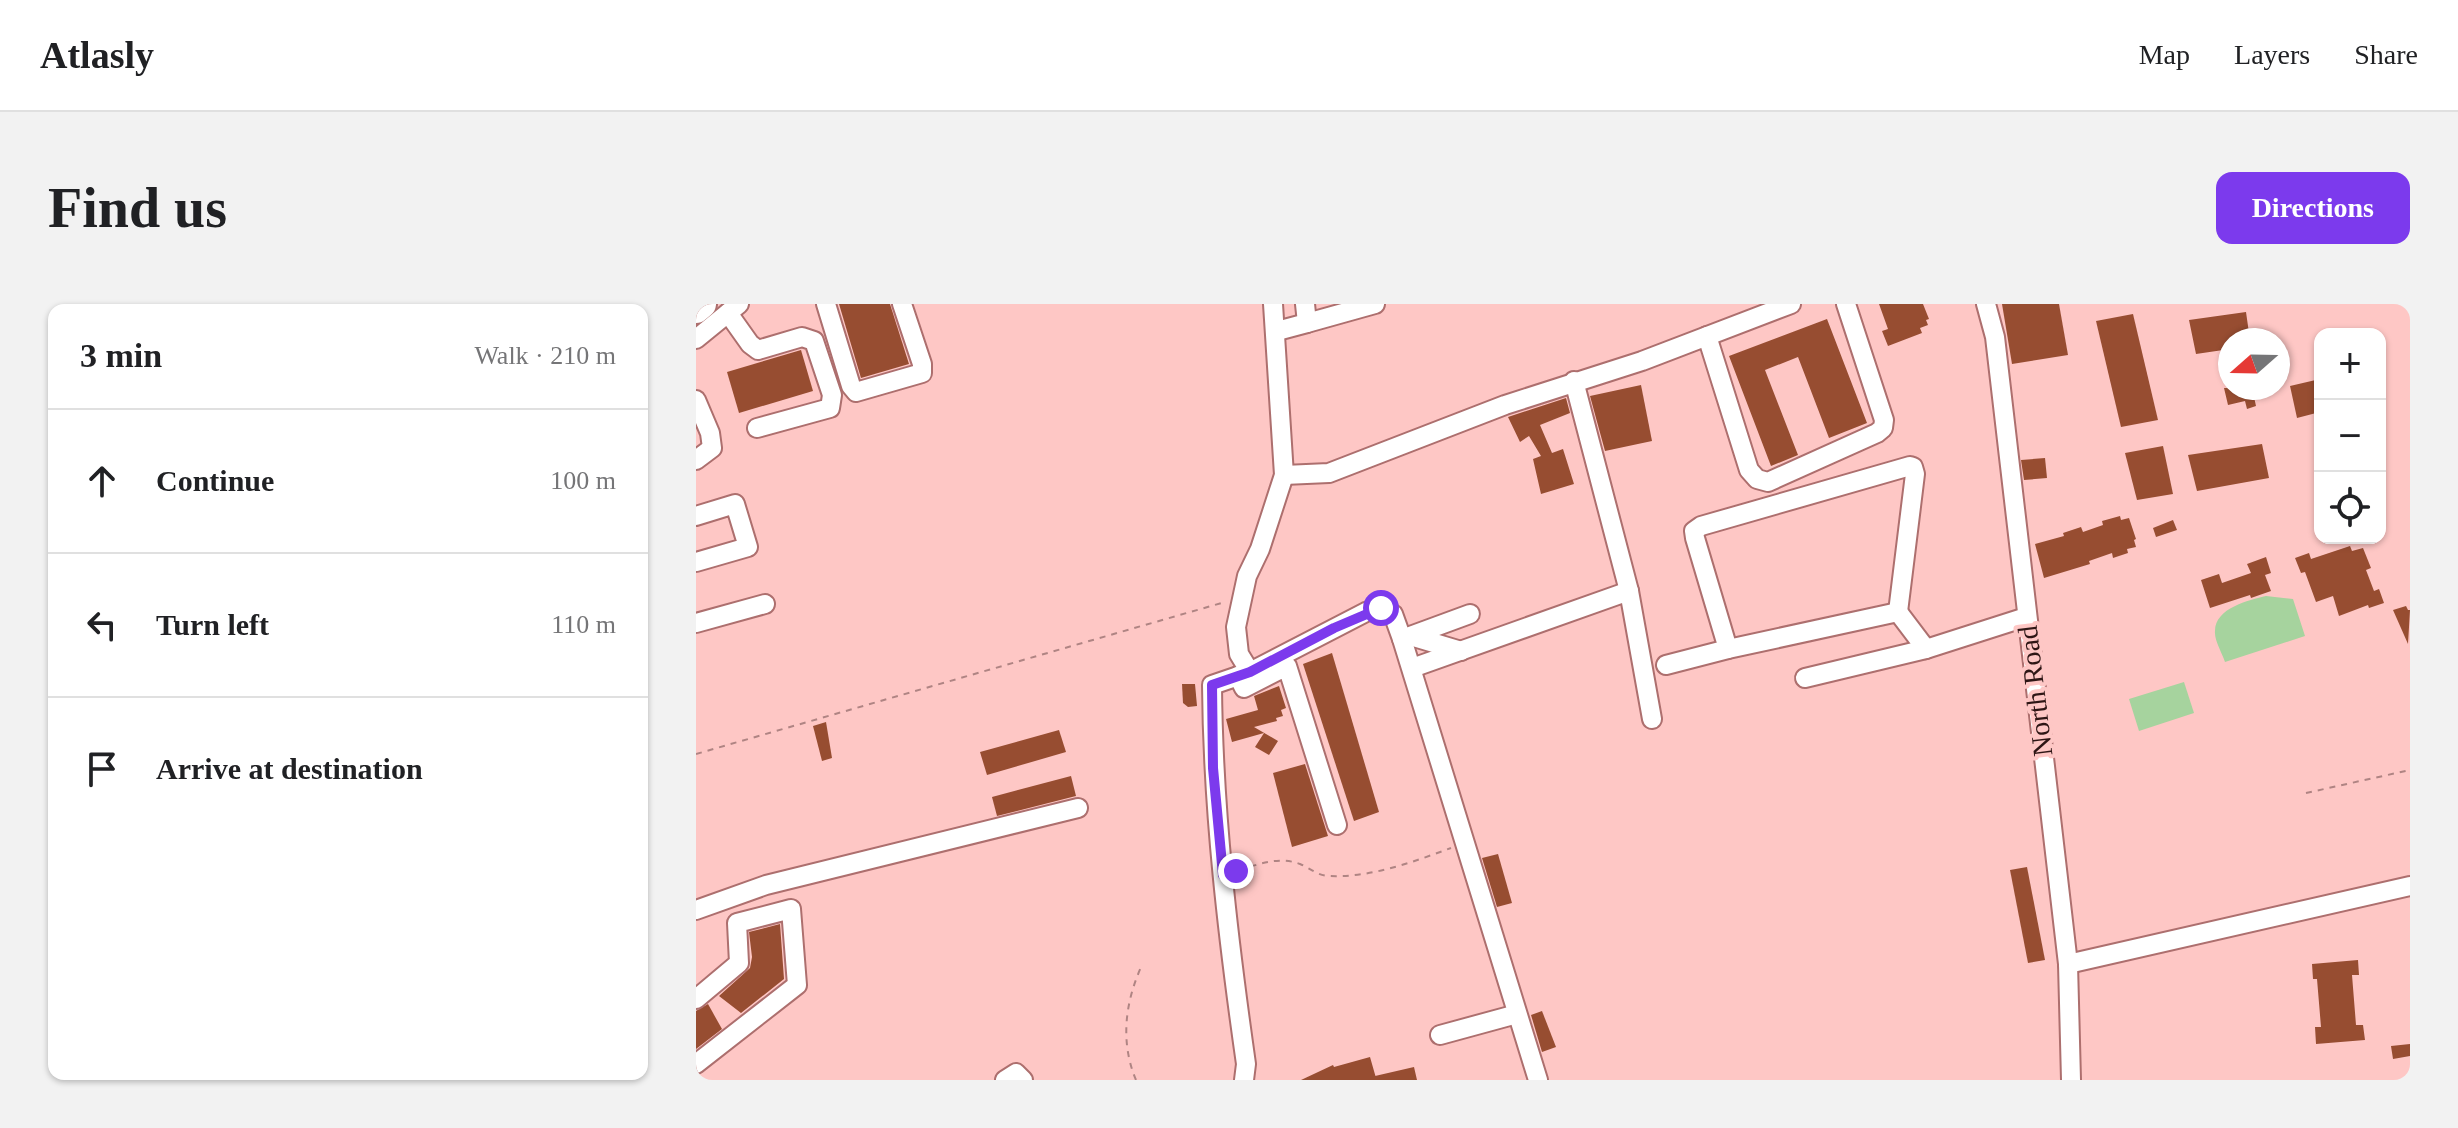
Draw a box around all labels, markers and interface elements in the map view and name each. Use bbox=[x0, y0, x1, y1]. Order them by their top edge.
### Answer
text: Atlasly bbox=[40, 34, 154, 76]
text: Map bbox=[2139, 39, 2190, 70]
text: Layers bbox=[2234, 39, 2310, 70]
text: Share bbox=[2354, 39, 2418, 70]
button: Directions bbox=[2216, 172, 2410, 244]
text: Find us bbox=[48, 177, 227, 239]
north arrow bbox=[2218, 328, 2290, 400]
map controls bbox=[2314, 328, 2386, 544]
button: + bbox=[2314, 328, 2386, 400]
text: 3 min bbox=[80, 337, 162, 374]
text: Walk · 210 m bbox=[474, 341, 616, 370]
button: − bbox=[2314, 400, 2386, 472]
icon: ahead bbox=[80, 459, 124, 503]
text: Continue bbox=[156, 464, 274, 497]
text: 100 m bbox=[550, 466, 616, 495]
button: locate bbox=[2314, 472, 2386, 544]
route start bbox=[1363, 590, 1399, 626]
icon: left bbox=[80, 603, 124, 647]
text: Turn left bbox=[156, 608, 269, 641]
text: 110 m bbox=[551, 610, 616, 639]
street label: North Road bbox=[2012, 624, 2058, 758]
icon: arrive bbox=[80, 747, 124, 791]
text: Arrive at destination bbox=[156, 752, 423, 785]
route end bbox=[1218, 853, 1254, 889]

